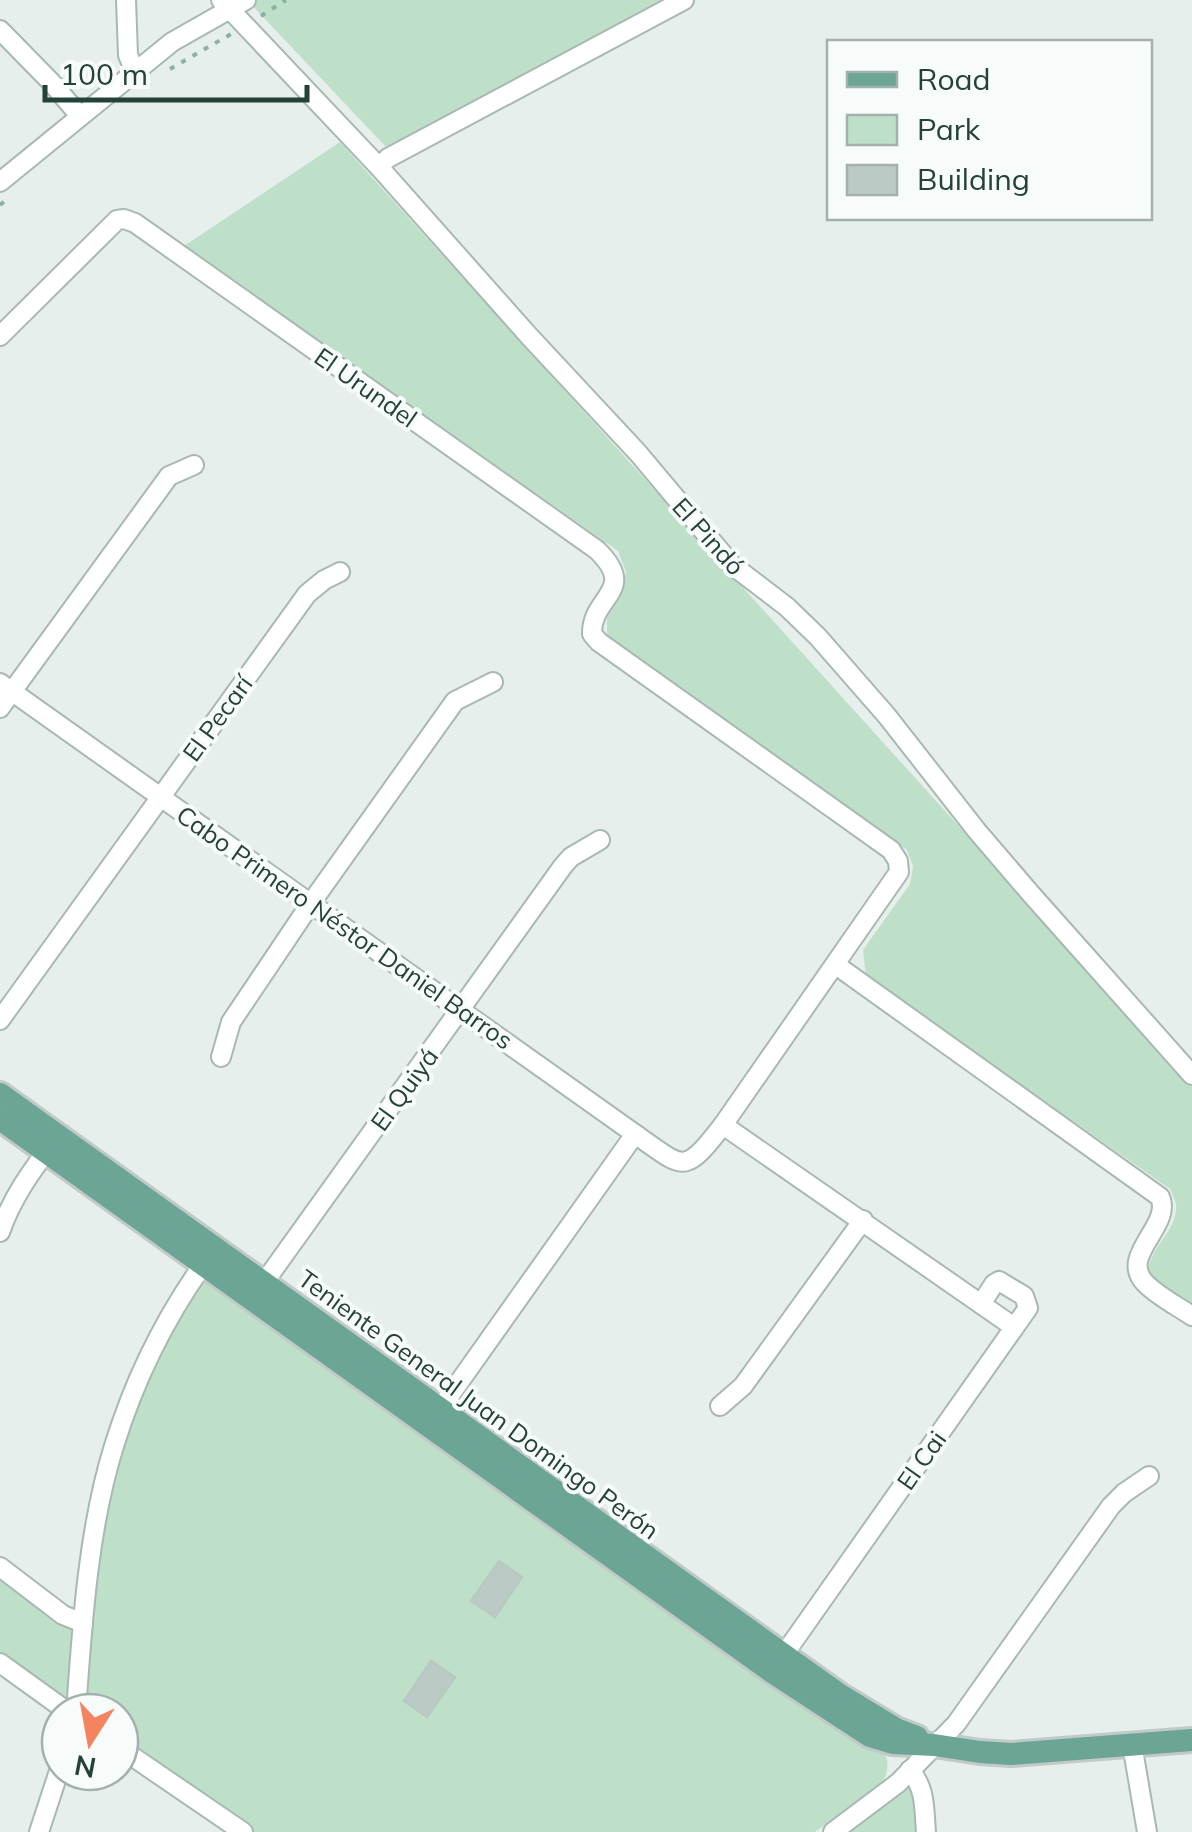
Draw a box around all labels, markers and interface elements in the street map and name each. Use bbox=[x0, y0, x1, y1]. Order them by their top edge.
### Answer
scale bar bbox=[45, 40, 308, 102]
legend bbox=[827, 40, 1152, 220]
text: 100 m bbox=[60, 55, 148, 93]
text: Road bbox=[917, 60, 991, 98]
text: Park bbox=[917, 110, 981, 148]
text: Building bbox=[917, 160, 1030, 198]
street label: El Urundel bbox=[309, 340, 423, 434]
street label: El Pindó bbox=[666, 491, 752, 581]
street label: El Pecarí bbox=[175, 668, 259, 767]
street label: Cabo Primero Néstor Daniel Barros bbox=[171, 798, 519, 1056]
street label: El Quiyá bbox=[363, 1041, 445, 1137]
street label: Teniente General Juan Domingo Perón bbox=[293, 1263, 665, 1545]
street label: El Cai bbox=[890, 1425, 952, 1495]
north arrow bbox=[40, 1692, 140, 1792]
text: N bbox=[71, 1748, 99, 1786]

